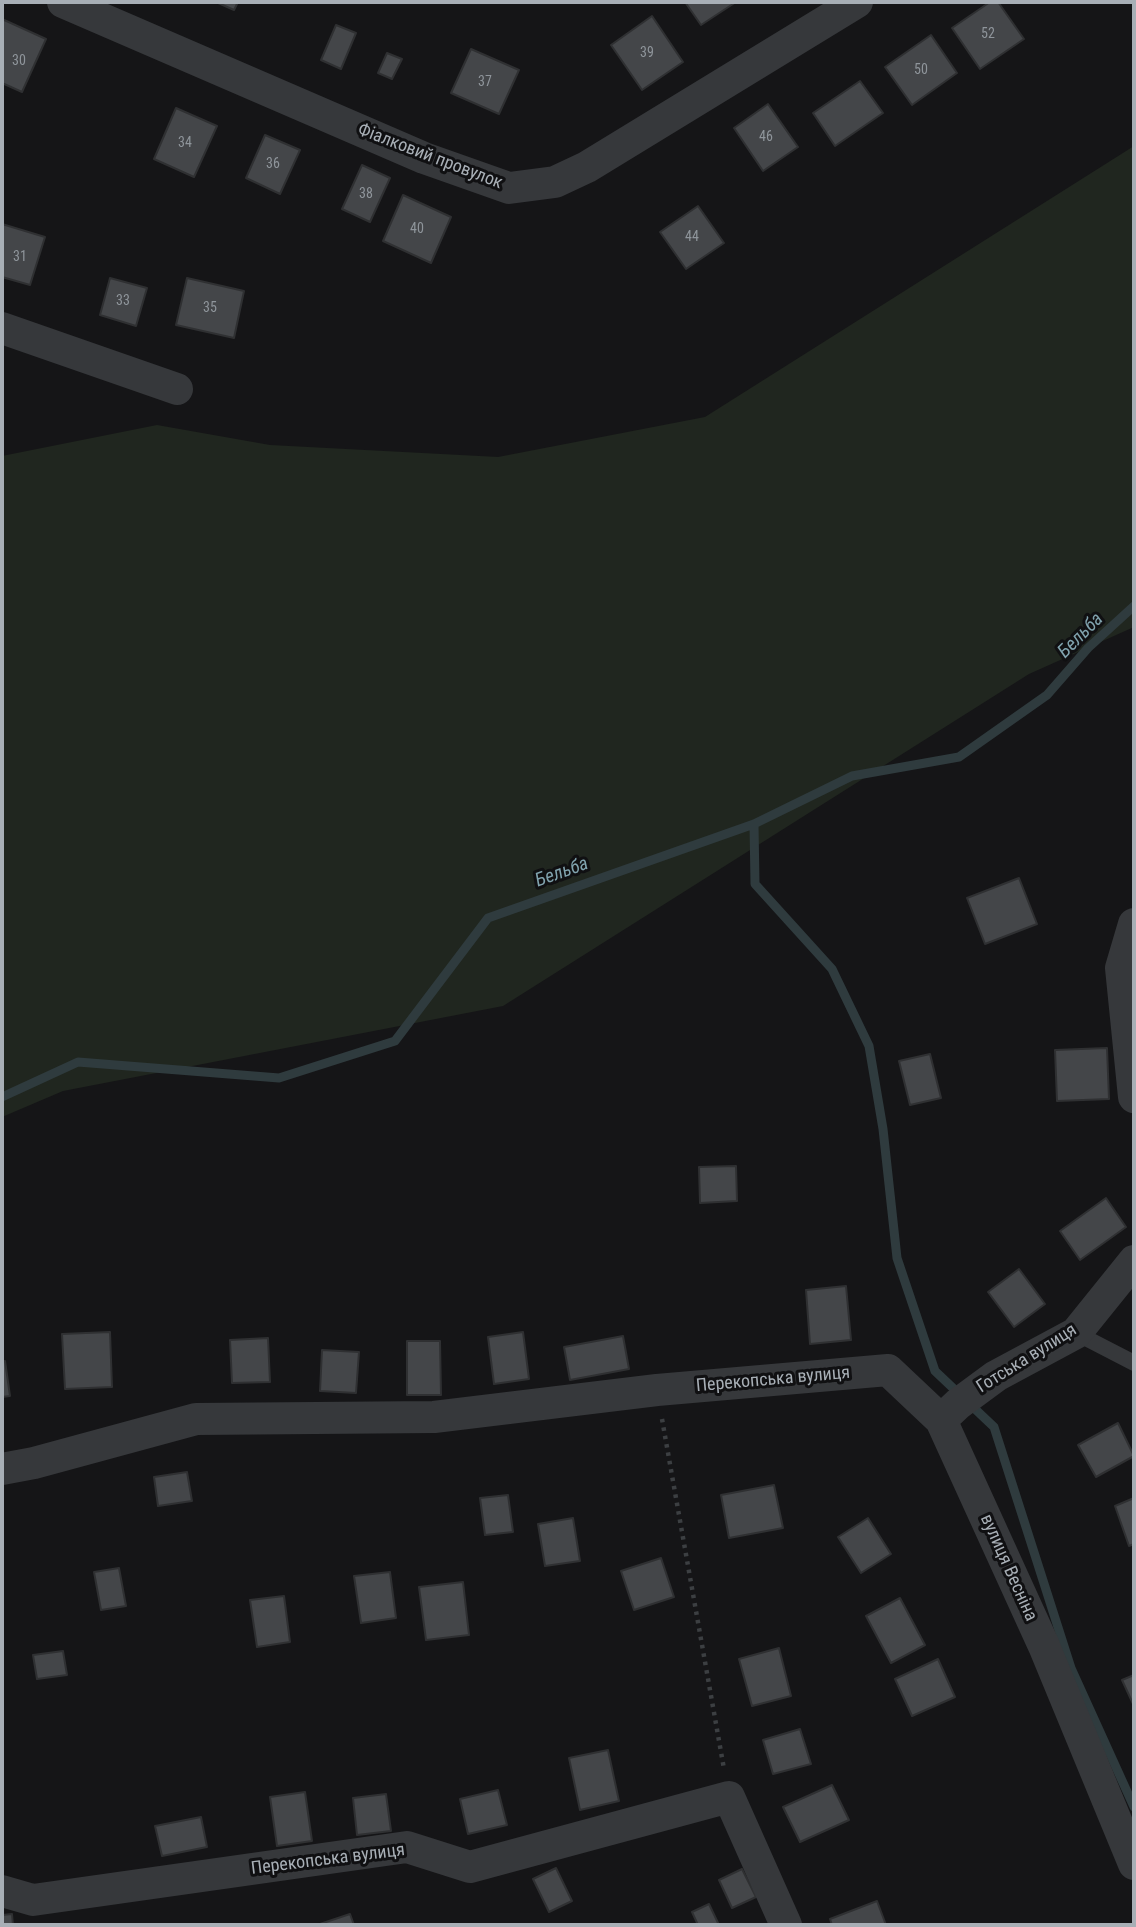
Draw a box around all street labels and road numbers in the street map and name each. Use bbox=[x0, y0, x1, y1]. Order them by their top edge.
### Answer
street label: Фіалковий провулок bbox=[355, 119, 505, 195]
street label: Готська вулиця bbox=[973, 1320, 1081, 1398]
street label: Перекопська вулиця bbox=[695, 1363, 851, 1397]
street label: вулиця Весніна bbox=[975, 1511, 1041, 1625]
street label: Перекопська вулиця bbox=[250, 1840, 406, 1880]

